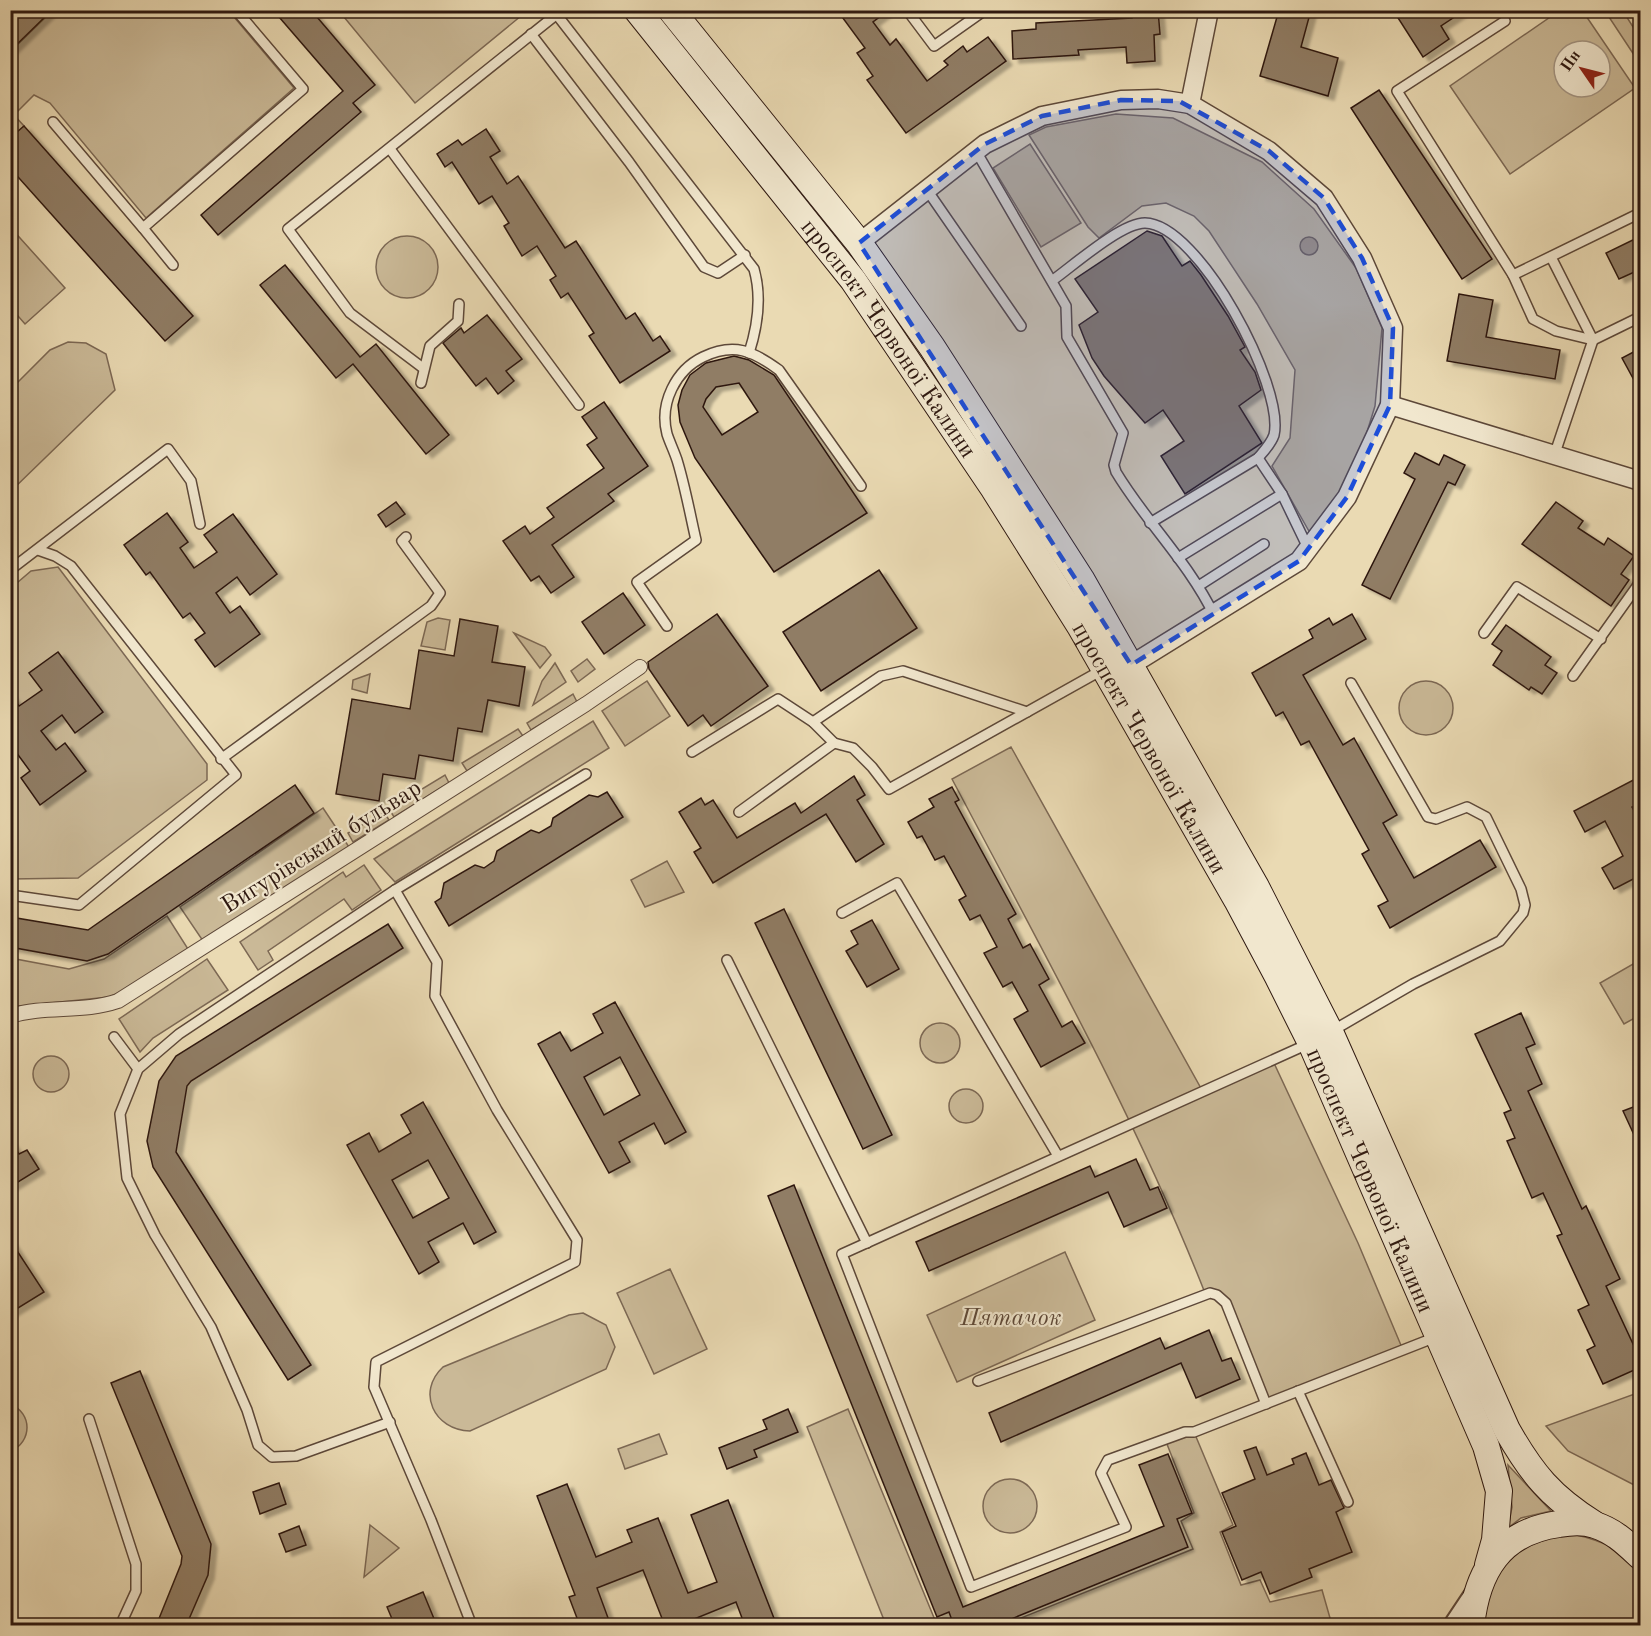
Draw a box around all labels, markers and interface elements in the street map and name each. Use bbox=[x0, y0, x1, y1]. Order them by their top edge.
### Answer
north arrow bbox=[1552, 39, 1612, 99]
text: Пн bbox=[1558, 48, 1584, 75]
street label: проспект Червоної Калини bbox=[795, 215, 979, 463]
street label: проспект Червоної Калини bbox=[1067, 619, 1230, 879]
street label: Вигурівський бульвар bbox=[218, 776, 426, 919]
street label: проспект Червоної Калини bbox=[1301, 1045, 1437, 1317]
park label: Пятачок bbox=[959, 1307, 1062, 1331]

